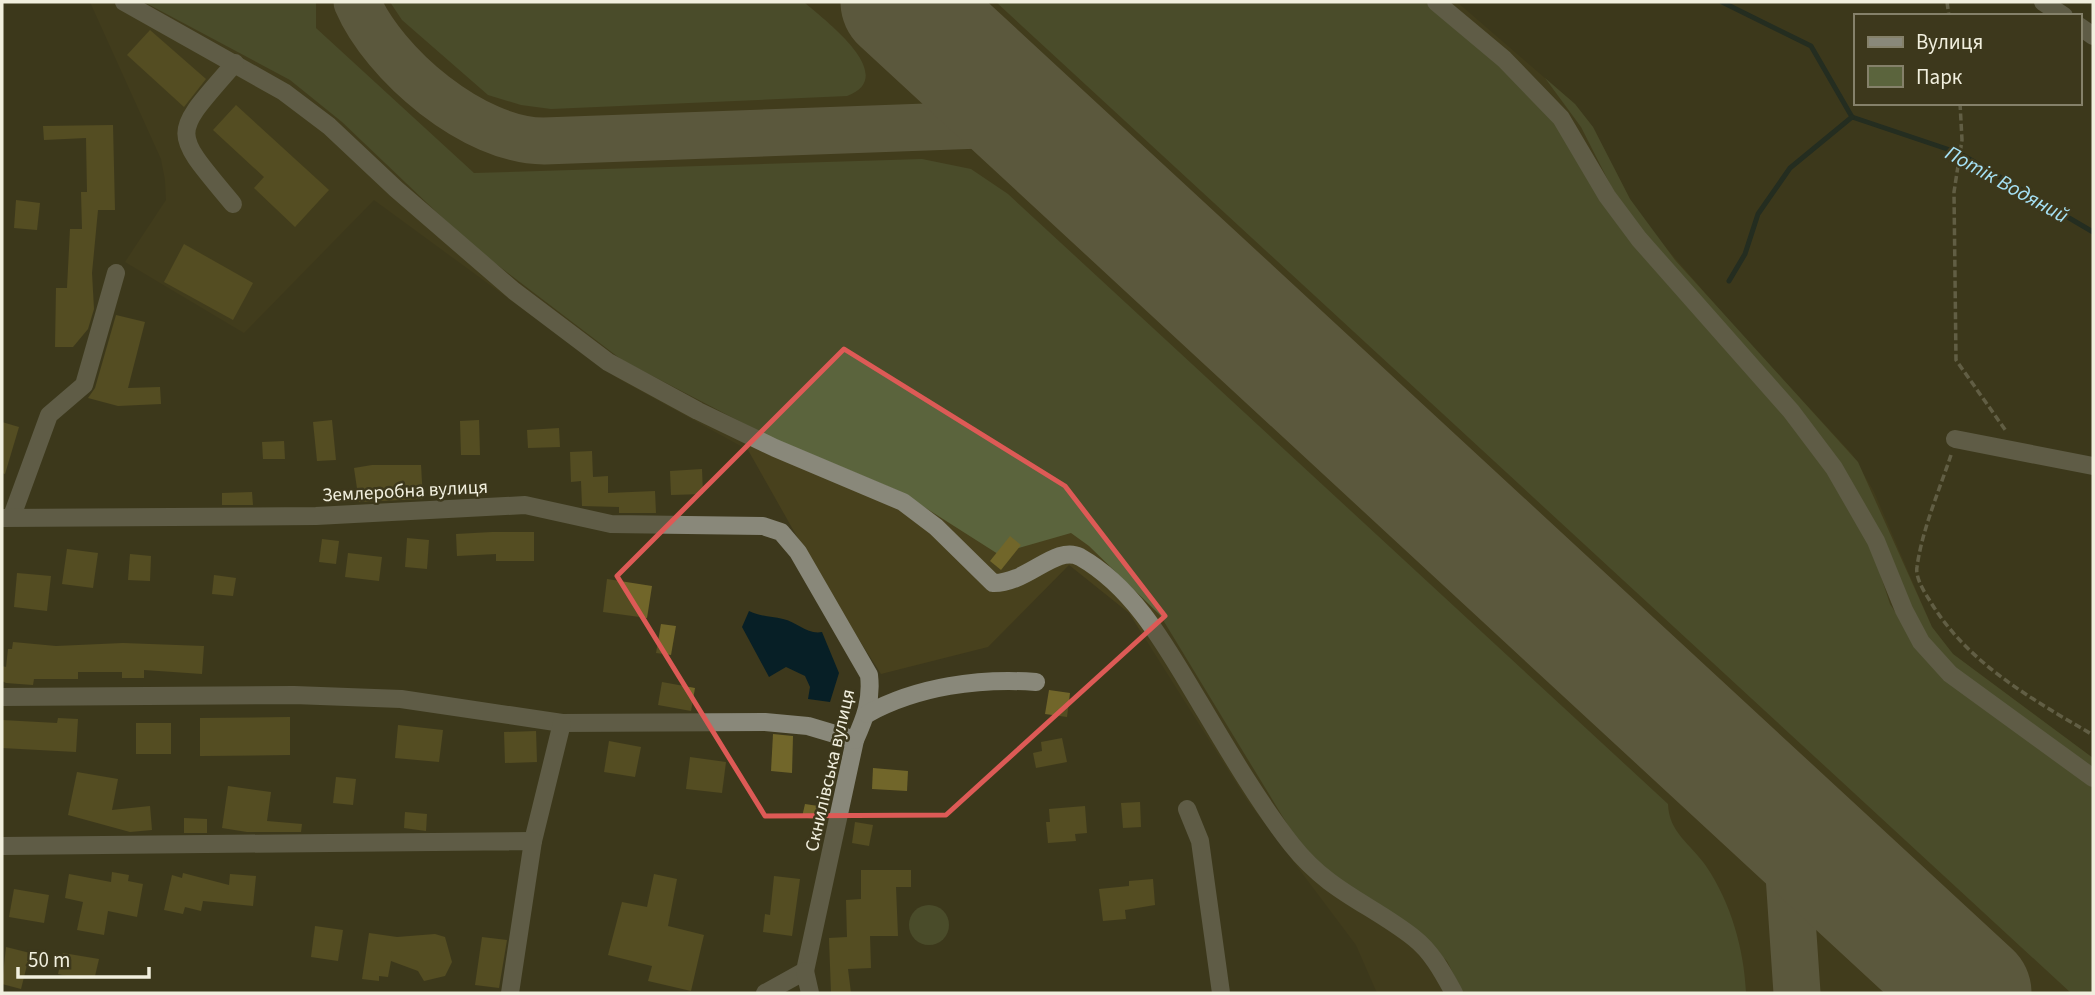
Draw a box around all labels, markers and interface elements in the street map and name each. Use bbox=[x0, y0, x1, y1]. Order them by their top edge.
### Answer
legend bbox=[1854, 14, 2081, 105]
text: Вулиця bbox=[1916, 27, 1983, 57]
text: Парк bbox=[1916, 62, 1963, 92]
water label: Потік Водяний bbox=[1940, 138, 2074, 230]
street label: Землеробна вулиця bbox=[321, 474, 489, 509]
street label: Скнилівська вулиця bbox=[799, 686, 862, 854]
scale bar bbox=[18, 936, 149, 980]
text: 50 m bbox=[28, 945, 70, 975]

